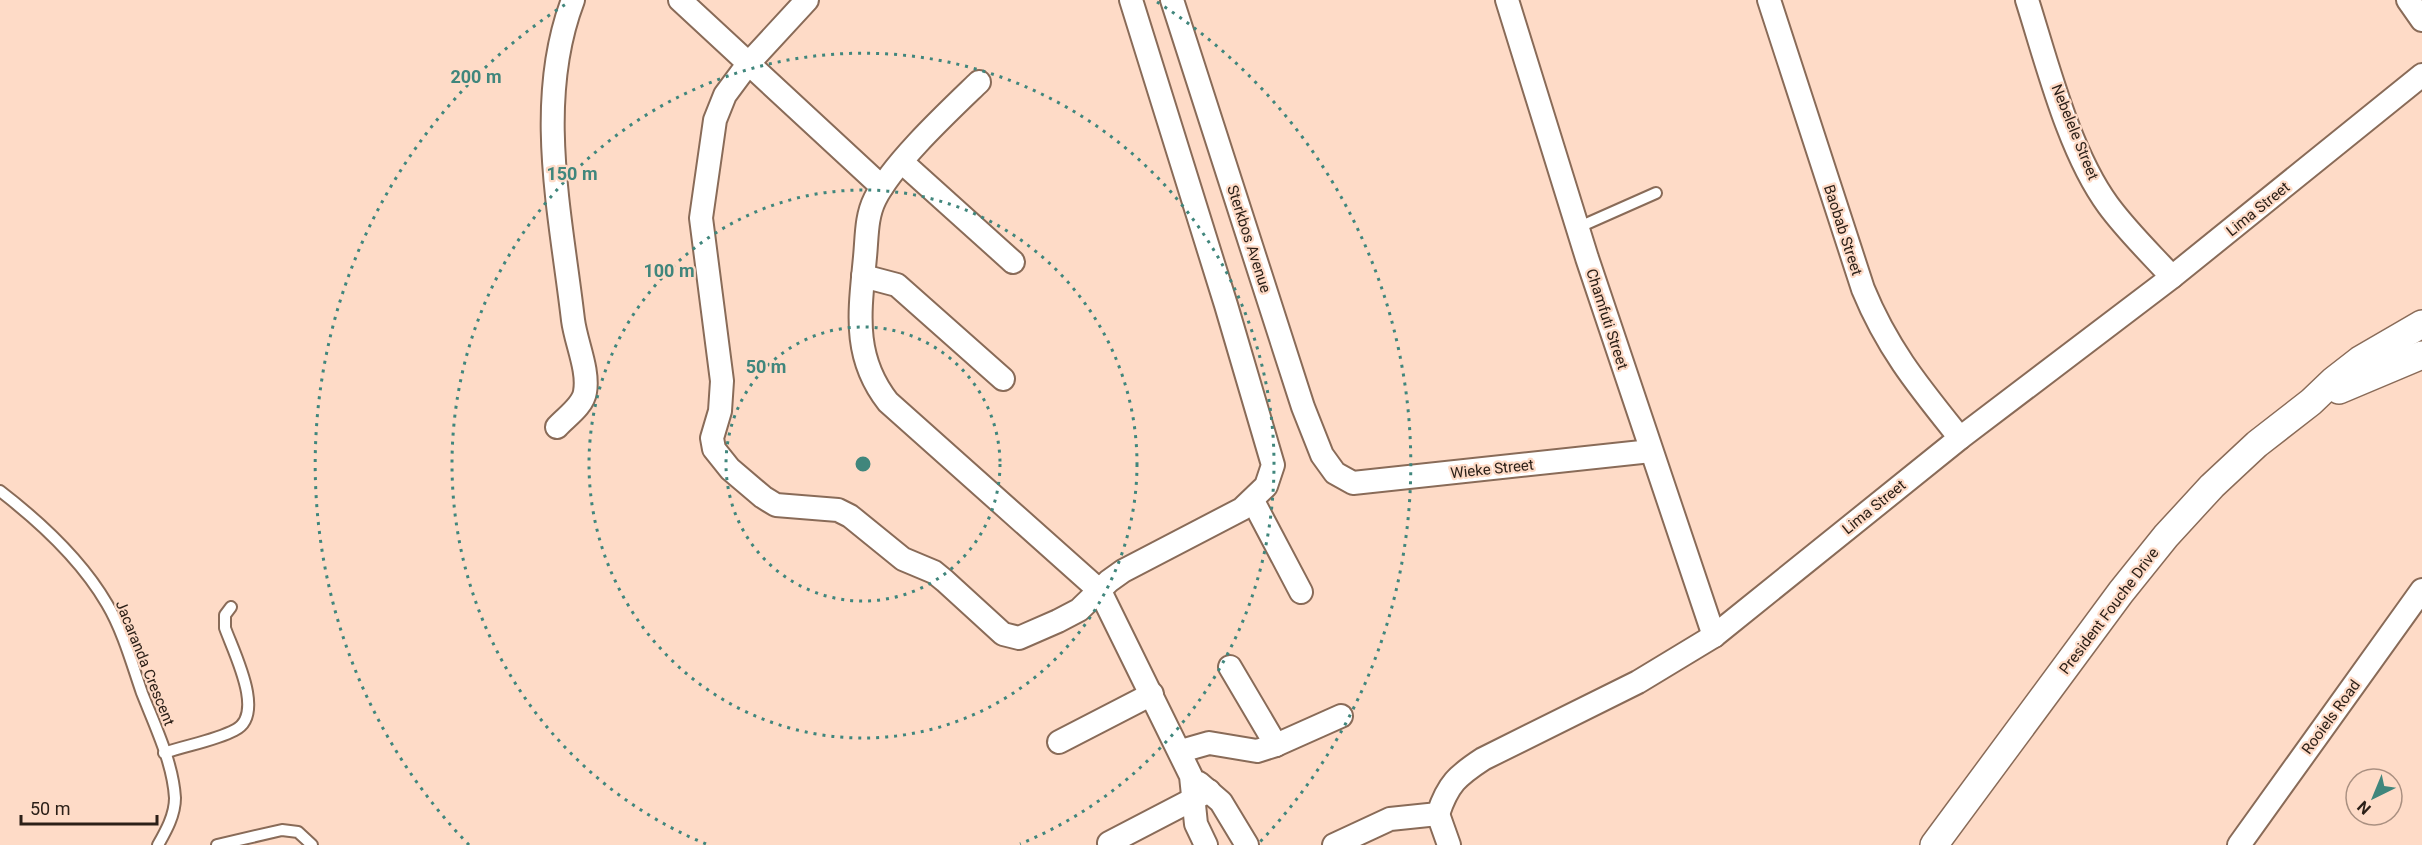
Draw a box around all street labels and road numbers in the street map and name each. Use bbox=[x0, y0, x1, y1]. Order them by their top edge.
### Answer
street label: Nebelele Street bbox=[2048, 82, 2102, 183]
street label: Lima Street bbox=[2223, 178, 2293, 240]
street label: Baobab Street bbox=[1820, 182, 1866, 278]
street label: Sterkbos Avenue bbox=[1223, 183, 1275, 295]
street label: Chamfuti Street bbox=[1582, 266, 1632, 372]
street label: Wieke Street bbox=[1449, 456, 1535, 482]
street label: Lima Street bbox=[1839, 476, 1909, 538]
street label: President Fouche Drive bbox=[2056, 544, 2162, 678]
street label: Jacaranda Crescent bbox=[112, 598, 178, 728]
street label: Rooiels Road bbox=[2298, 676, 2364, 758]

